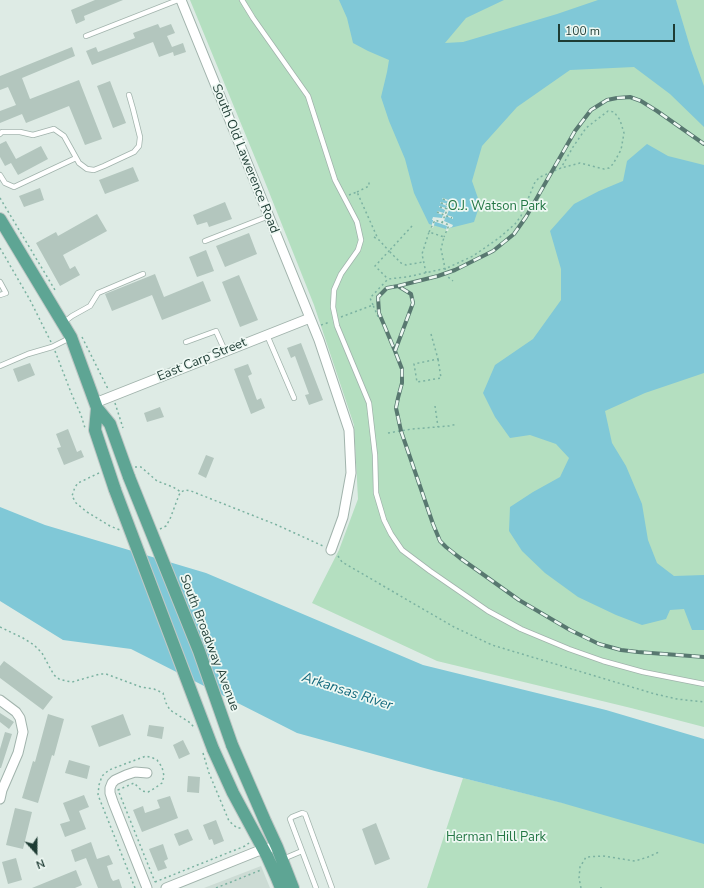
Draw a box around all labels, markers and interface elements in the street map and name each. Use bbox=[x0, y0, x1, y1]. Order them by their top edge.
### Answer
scale bar bbox=[560, 16, 677, 42]
text: 100 m bbox=[565, 23, 600, 39]
street label: South Old Lawerence Road bbox=[208, 82, 282, 236]
park label: O.J. Watson Park bbox=[448, 199, 546, 215]
street label: East Carp Street bbox=[155, 335, 249, 385]
street label: South Broadway Avenue bbox=[176, 573, 242, 713]
water label: Arkansas River bbox=[300, 669, 394, 715]
park label: Herman Hill Park bbox=[446, 830, 546, 846]
north arrow bbox=[16, 832, 56, 872]
text: N bbox=[34, 855, 47, 872]

